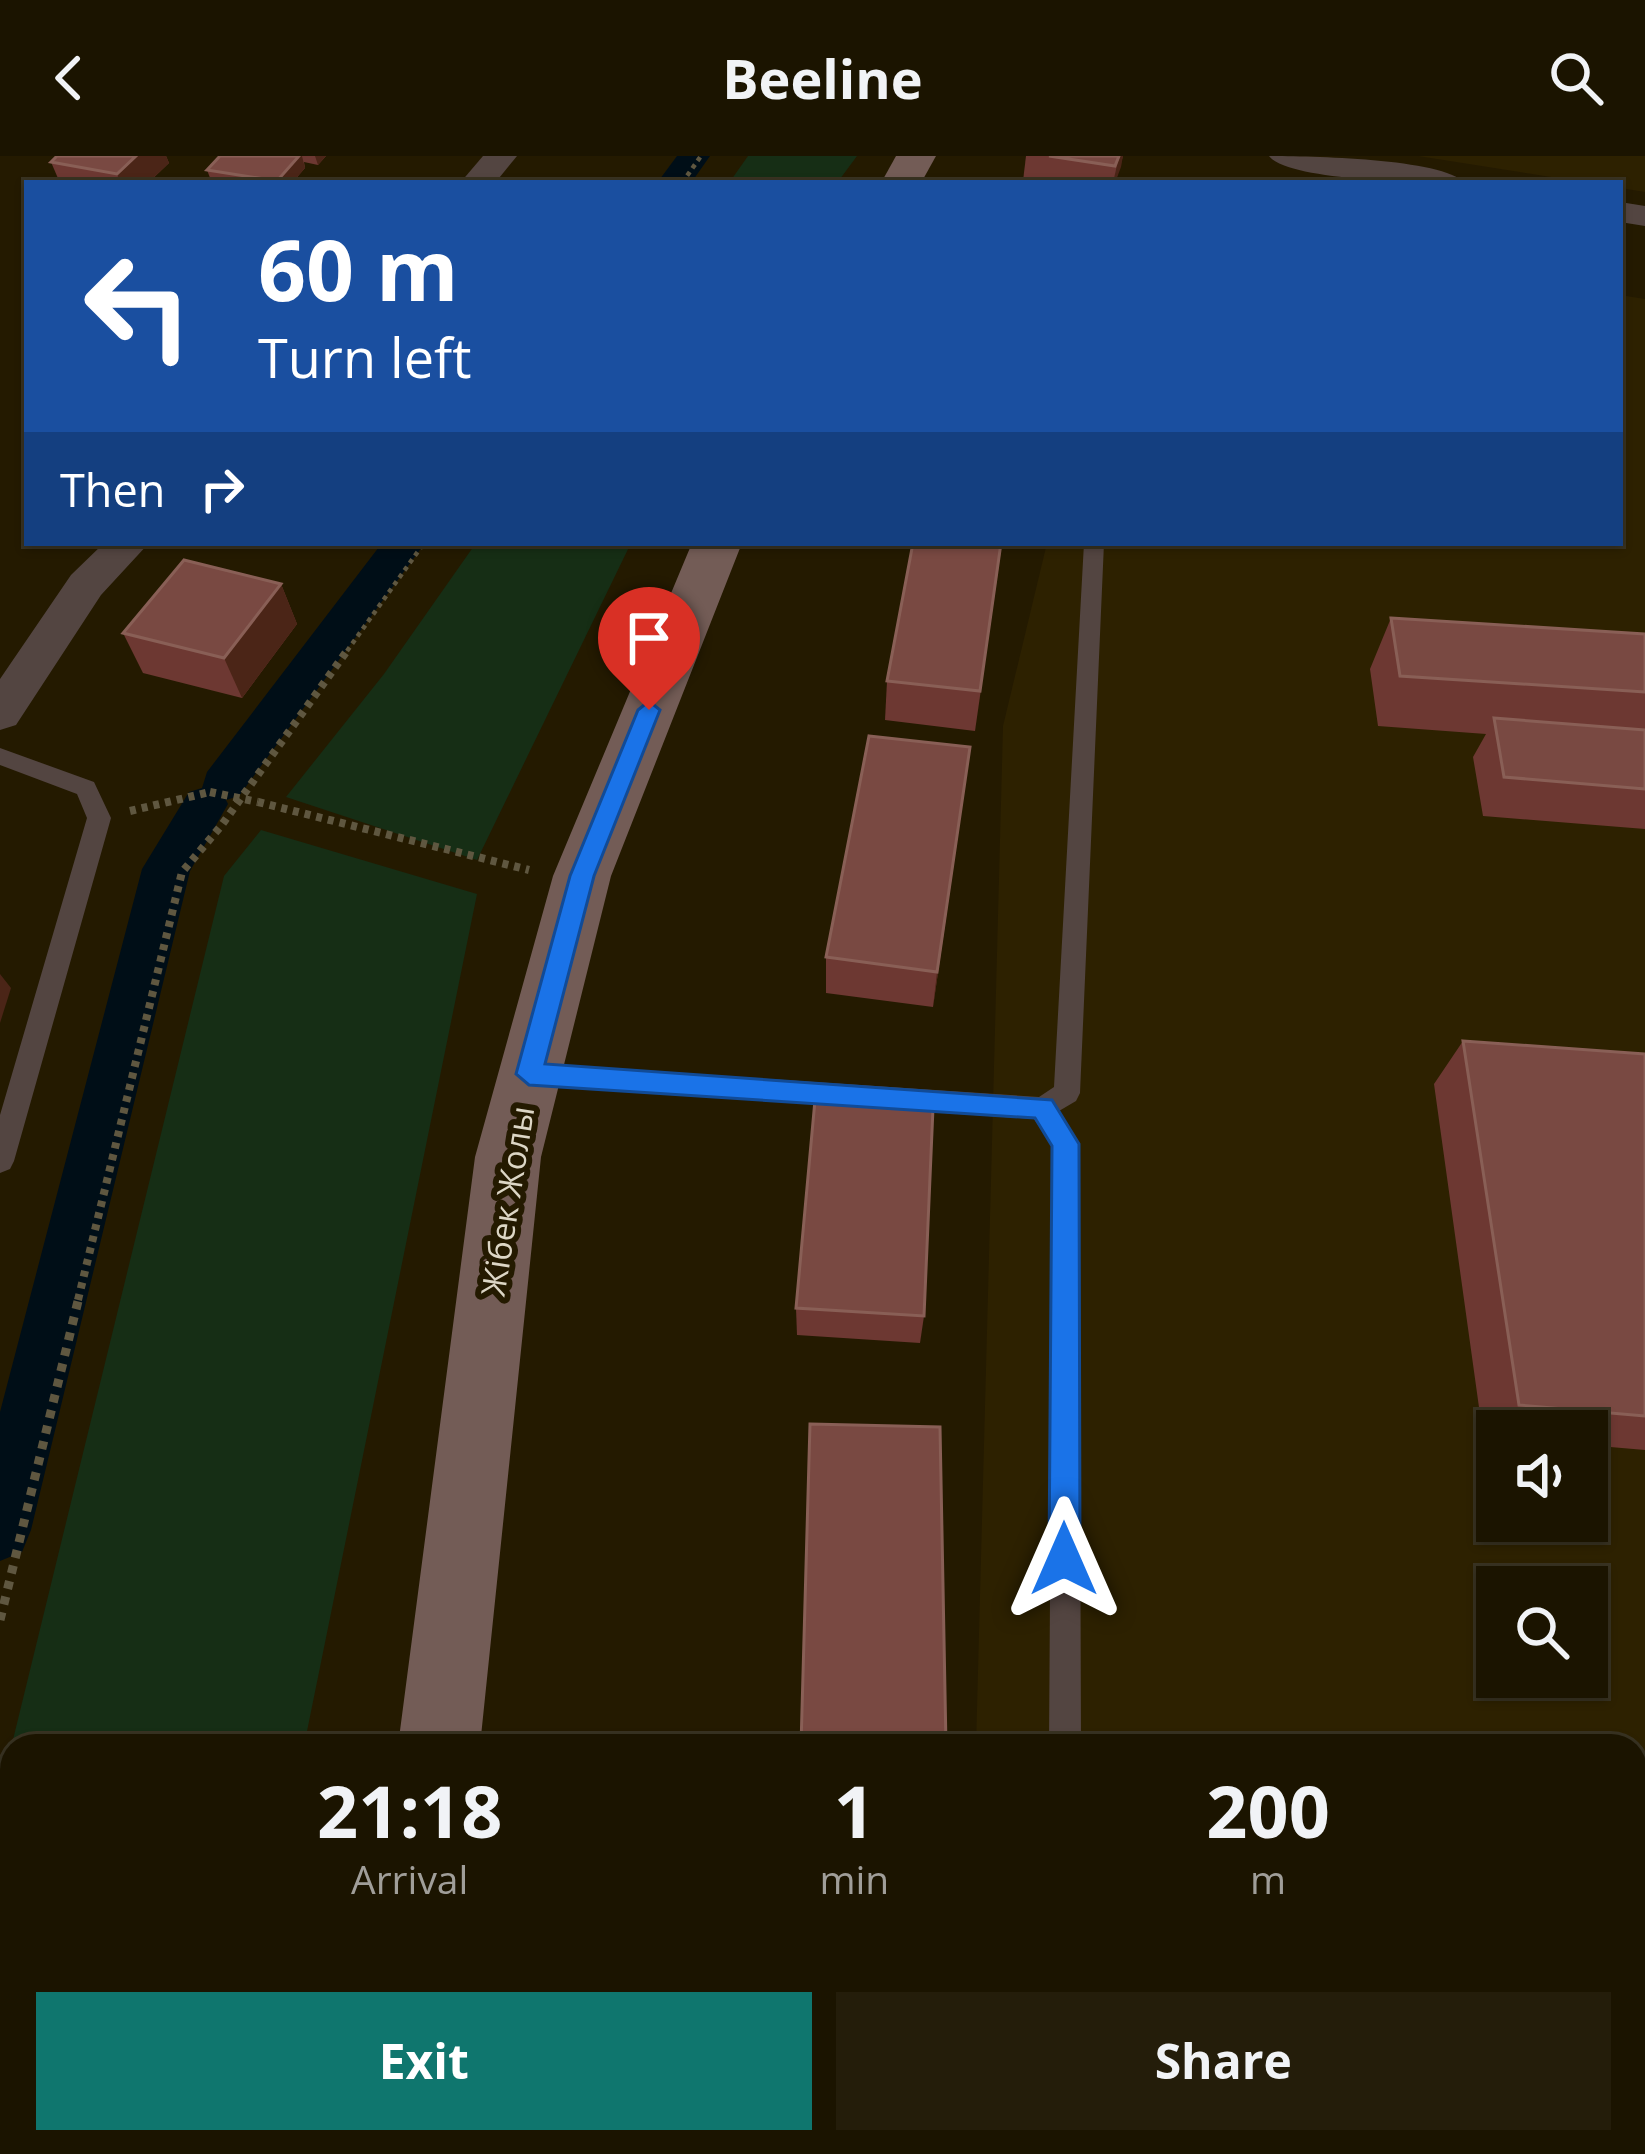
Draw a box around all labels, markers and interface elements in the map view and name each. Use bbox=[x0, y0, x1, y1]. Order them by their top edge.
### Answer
text: Beeline bbox=[722, 41, 923, 115]
icon: back bbox=[36, 45, 102, 111]
icon: search bbox=[1543, 45, 1609, 111]
text: 60 m bbox=[258, 211, 458, 326]
icon: left bbox=[60, 228, 216, 384]
text: Turn left bbox=[258, 320, 471, 394]
icon: right bbox=[189, 456, 255, 522]
text: Then bbox=[60, 459, 165, 520]
pin bbox=[598, 587, 700, 710]
icon: arrive bbox=[616, 605, 682, 671]
street label: Жібек Жолы bbox=[470, 1103, 544, 1299]
map controls bbox=[1476, 1410, 1608, 1698]
button: sound bbox=[1476, 1410, 1608, 1542]
position arrow bbox=[1001, 1496, 1127, 1622]
button: search bbox=[1476, 1566, 1608, 1698]
text: 21:18 bbox=[317, 1761, 502, 1859]
text: 1 bbox=[834, 1761, 875, 1859]
text: 200 bbox=[1206, 1761, 1330, 1859]
text: Arrival bbox=[351, 1852, 468, 1905]
text: min bbox=[819, 1852, 889, 1905]
text: m bbox=[1250, 1852, 1286, 1905]
button: Exit bbox=[36, 1992, 812, 2130]
button: Share bbox=[836, 1992, 1611, 2130]

